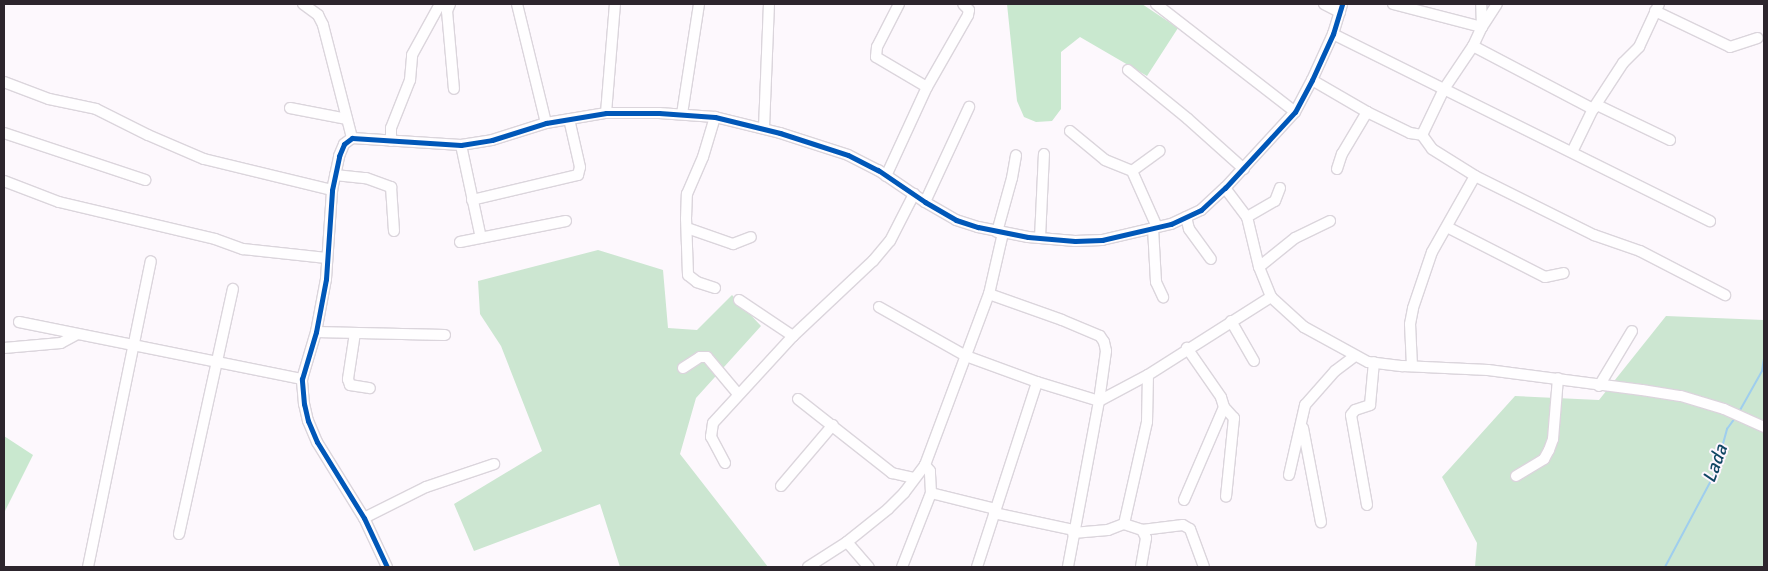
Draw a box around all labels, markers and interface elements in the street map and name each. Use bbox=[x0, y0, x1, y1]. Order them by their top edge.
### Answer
water label: Lada bbox=[1699, 442, 1733, 486]

